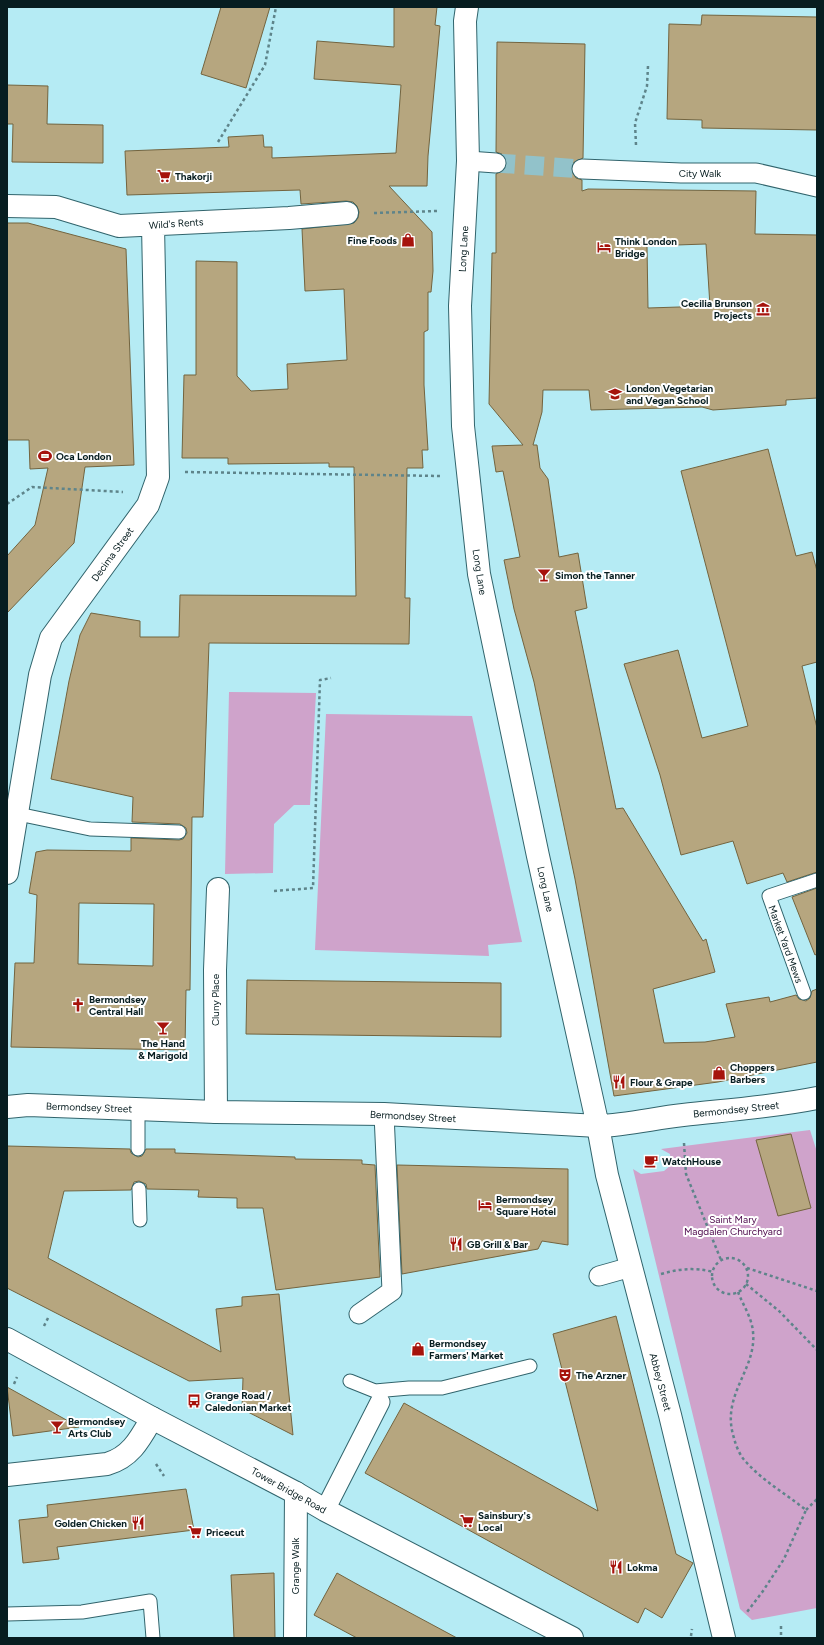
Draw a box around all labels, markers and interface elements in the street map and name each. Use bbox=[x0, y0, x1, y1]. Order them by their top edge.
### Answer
street label: City Walk bbox=[679, 167, 721, 180]
supermarket icon: Thakorji bbox=[156, 168, 172, 184]
place label: Thakorji bbox=[175, 170, 212, 183]
street label: Wild's Rents bbox=[148, 215, 204, 232]
street label: Long Lane bbox=[456, 225, 471, 272]
shop icon: Fine Foods bbox=[400, 232, 416, 248]
place label: Fine Foods bbox=[348, 234, 397, 247]
place label: Think London Bridge bbox=[615, 235, 677, 260]
hotel icon: Think London Bridge bbox=[596, 239, 612, 255]
place label: Cecilia Brunson Projects bbox=[681, 297, 752, 322]
museum icon: Cecilia Brunson Projects bbox=[755, 301, 771, 317]
place label: London Vegetarian and Vegan School bbox=[626, 382, 714, 407]
school or university icon: London Vegetarian and Vegan School bbox=[607, 386, 623, 402]
sports icon: Oca London bbox=[37, 448, 53, 464]
place label: Oca London bbox=[56, 450, 112, 463]
street label: Decima Street bbox=[88, 524, 137, 584]
street label: Long Lane bbox=[469, 548, 490, 596]
bar icon: Simon the Tanner bbox=[536, 567, 552, 583]
place label: Simon the Tanner bbox=[555, 569, 635, 582]
street label: Long Lane bbox=[534, 865, 557, 914]
street label: Market Yard Mews bbox=[765, 903, 806, 985]
street label: Cluny Place bbox=[209, 973, 222, 1026]
place label: Bermondsey Central Hall bbox=[89, 993, 147, 1018]
church icon: Bermondsey Central Hall bbox=[70, 997, 86, 1013]
bar icon: The Hand & Marigold bbox=[155, 1020, 171, 1036]
place label: The Hand & Marigold bbox=[138, 1037, 188, 1062]
place label: Choppers Barbers bbox=[730, 1061, 775, 1086]
shop icon: Choppers Barbers bbox=[711, 1065, 727, 1081]
restaurant icon: Flour & Grape bbox=[611, 1074, 627, 1090]
place label: Flour & Grape bbox=[630, 1076, 693, 1089]
street label: Bermondsey Street bbox=[692, 1098, 780, 1120]
street label: Bermondsey Street bbox=[46, 1099, 133, 1116]
street label: Bermondsey Street bbox=[369, 1108, 457, 1125]
cafe icon: WatchHouse bbox=[643, 1153, 659, 1169]
place label: WatchHouse bbox=[662, 1155, 721, 1168]
place label: Bermondsey Square Hotel bbox=[496, 1193, 556, 1218]
hotel icon: Bermondsey Square Hotel bbox=[477, 1197, 493, 1213]
park label: Saint Mary Magdalen Churchyard bbox=[684, 1213, 782, 1238]
restaurant icon: GB Grill & Bar bbox=[448, 1236, 464, 1252]
place label: GB Grill & Bar bbox=[467, 1238, 528, 1251]
place label: Bermondsey Farmers' Market bbox=[429, 1337, 504, 1362]
shop icon: Bermondsey Farmers' Market bbox=[410, 1341, 426, 1357]
street label: Abbey Street bbox=[647, 1352, 675, 1413]
theatre icon: The Arzner bbox=[557, 1367, 573, 1383]
place label: The Arzner bbox=[576, 1369, 626, 1382]
place label: Grange Road / Caledonian Market bbox=[205, 1389, 291, 1414]
bus stop icon: Grange Road / Caledonian Market bbox=[186, 1393, 202, 1409]
place label: Bermondsey Arts Club bbox=[68, 1415, 126, 1440]
bar icon: Bermondsey Arts Club bbox=[49, 1419, 65, 1435]
street label: Tower Bridge Road bbox=[249, 1464, 329, 1517]
place label: Sainsbury's Local bbox=[478, 1509, 531, 1534]
supermarket icon: Sainsbury's Local bbox=[459, 1513, 475, 1529]
restaurant icon: Golden Chicken bbox=[130, 1515, 146, 1531]
place label: Golden Chicken bbox=[54, 1517, 127, 1530]
supermarket icon: Pricecut bbox=[187, 1524, 203, 1540]
place label: Pricecut bbox=[206, 1526, 245, 1539]
street label: Grange Walk bbox=[289, 1537, 302, 1594]
restaurant icon: Lokma bbox=[608, 1559, 624, 1575]
place label: Lokma bbox=[627, 1561, 658, 1574]

